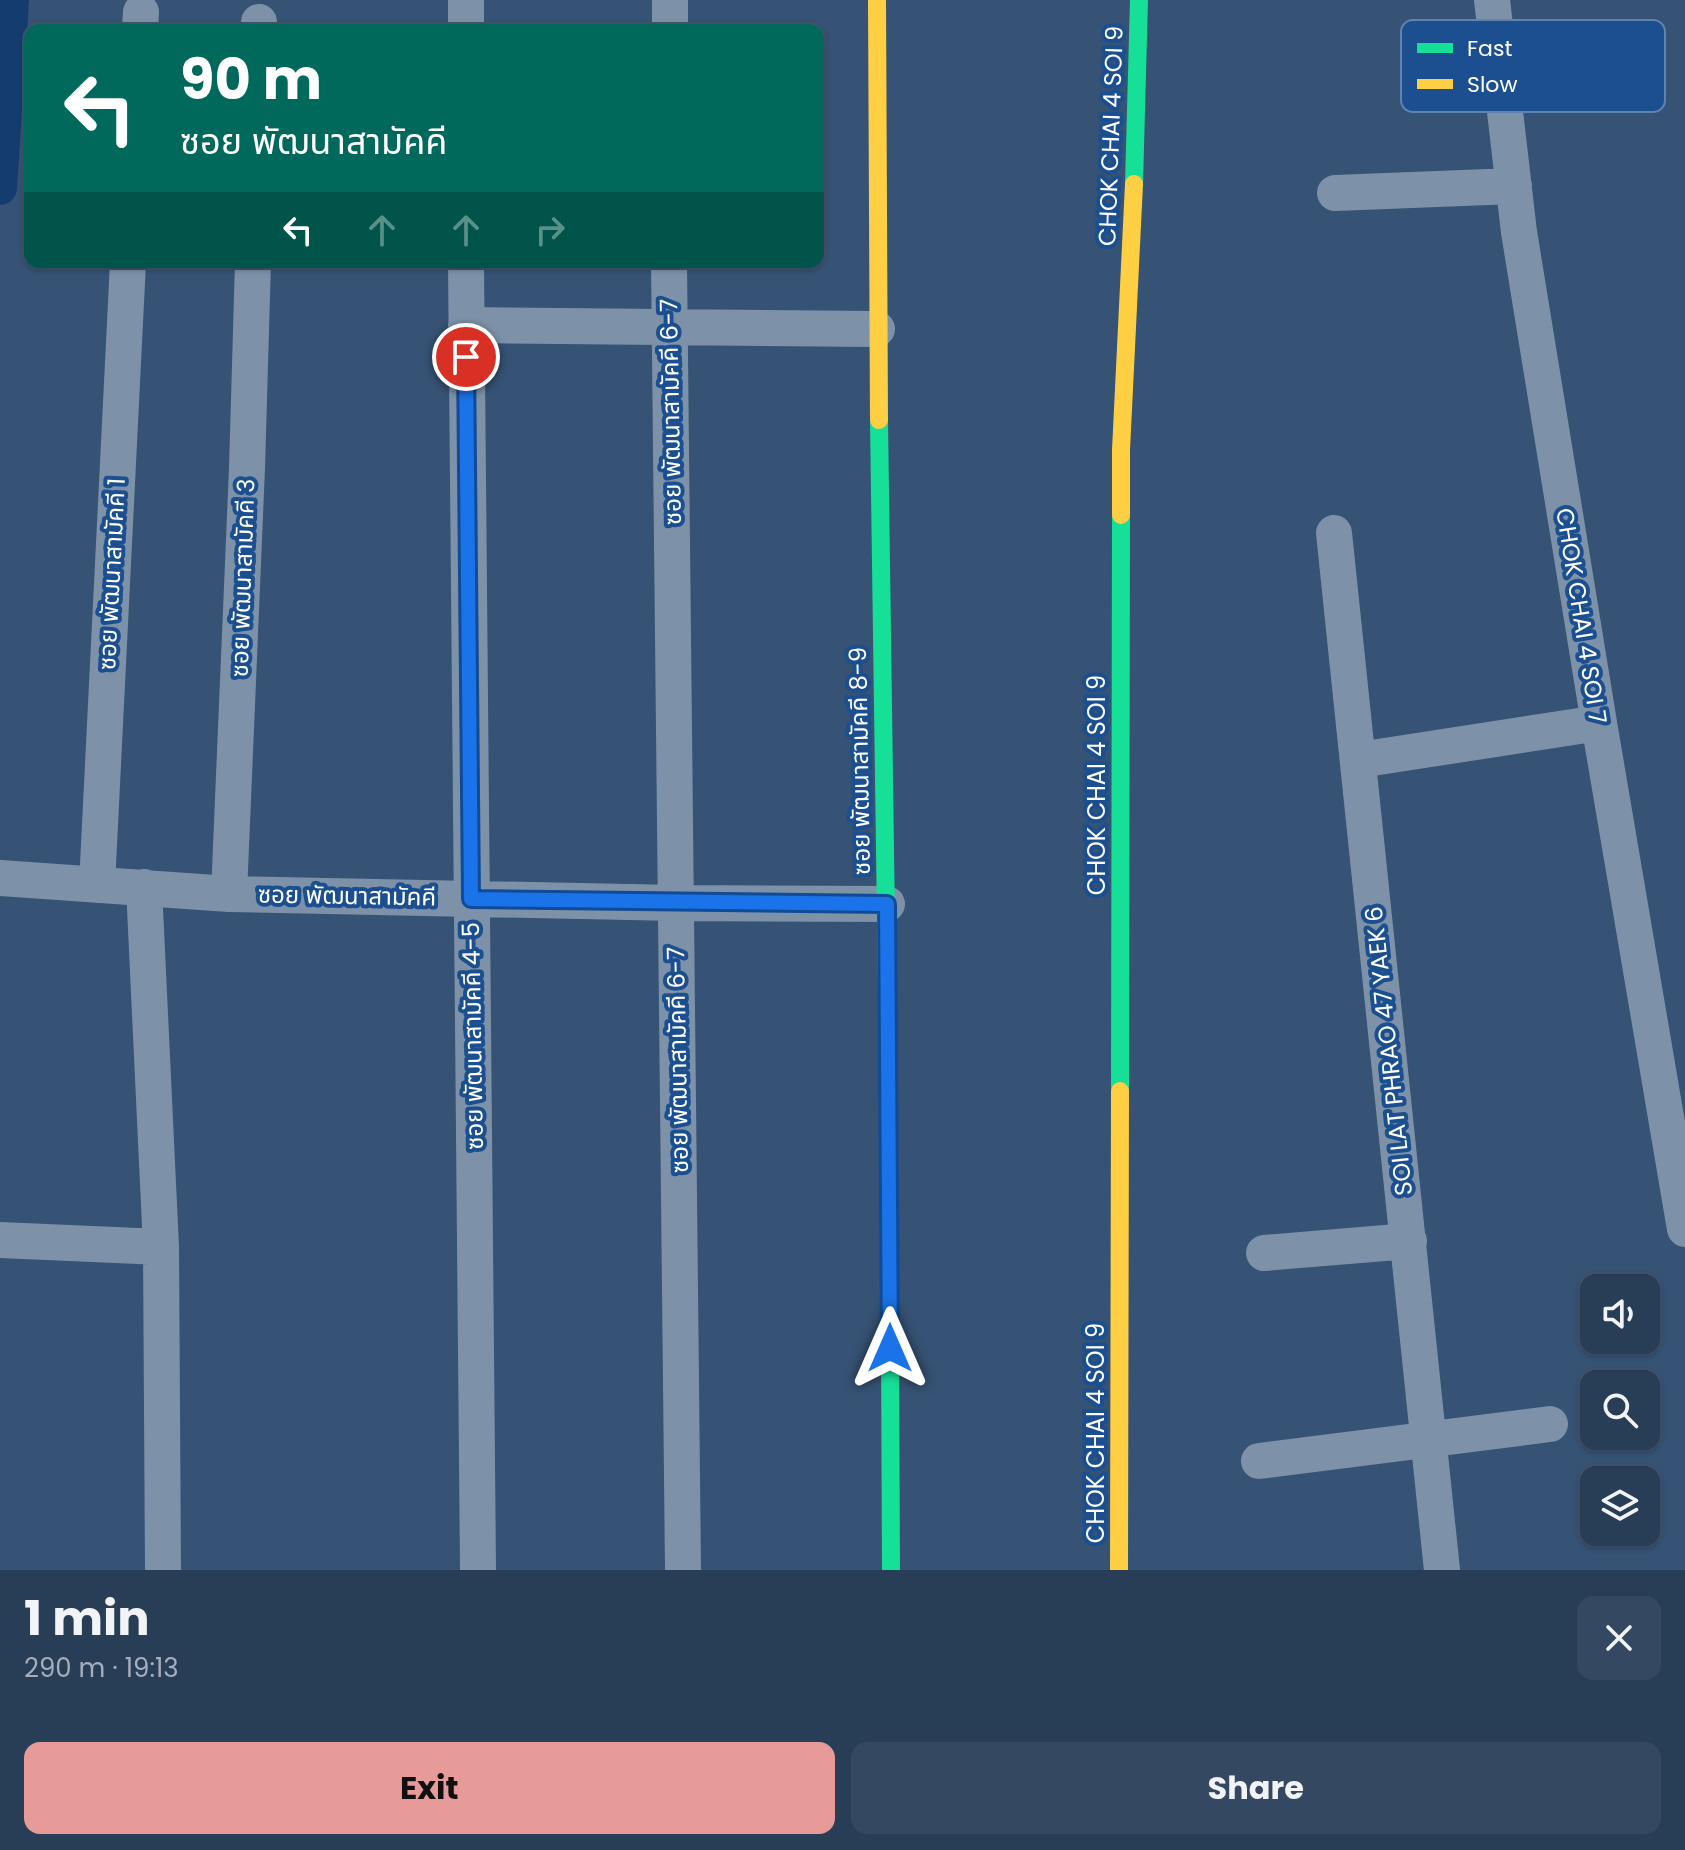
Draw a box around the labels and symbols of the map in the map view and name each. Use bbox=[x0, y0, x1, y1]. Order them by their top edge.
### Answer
legend bbox=[1401, 20, 1665, 112]
street label: CHOK CHAI 4 SOI 9 bbox=[1090, 25, 1131, 247]
text: Fast bbox=[1467, 33, 1512, 64]
text: Slow bbox=[1467, 69, 1517, 100]
street label: ซอย พัฒนาสามัคคี 6-7 bbox=[652, 299, 689, 525]
pin bbox=[432, 323, 500, 391]
street label: ซอย พัฒนาสามัคคี 1 bbox=[90, 477, 133, 671]
street label: ซอย พัฒนาสามัคคี 3 bbox=[223, 478, 262, 678]
street label: CHOK CHAI 4 SOI 7 bbox=[1548, 506, 1615, 726]
street label: ซอย พัฒนาสามัคคี 8-9 bbox=[841, 647, 878, 875]
street label: CHOK CHAI 4 SOI 9 bbox=[1080, 675, 1113, 895]
street label: ซอย พัฒนาสามัคคี bbox=[258, 877, 436, 914]
street label: SOI LAT PHRAO 47 YAEK 6 bbox=[1357, 905, 1420, 1197]
street label: ซอย พัฒนาสามัคคี 4-5 bbox=[454, 922, 491, 1150]
street label: ซอย พัฒนาสามัคคี 6-7 bbox=[659, 947, 696, 1173]
position arrow bbox=[848, 1306, 932, 1390]
street label: CHOK CHAI 4 SOI 9 bbox=[1079, 1323, 1112, 1543]

